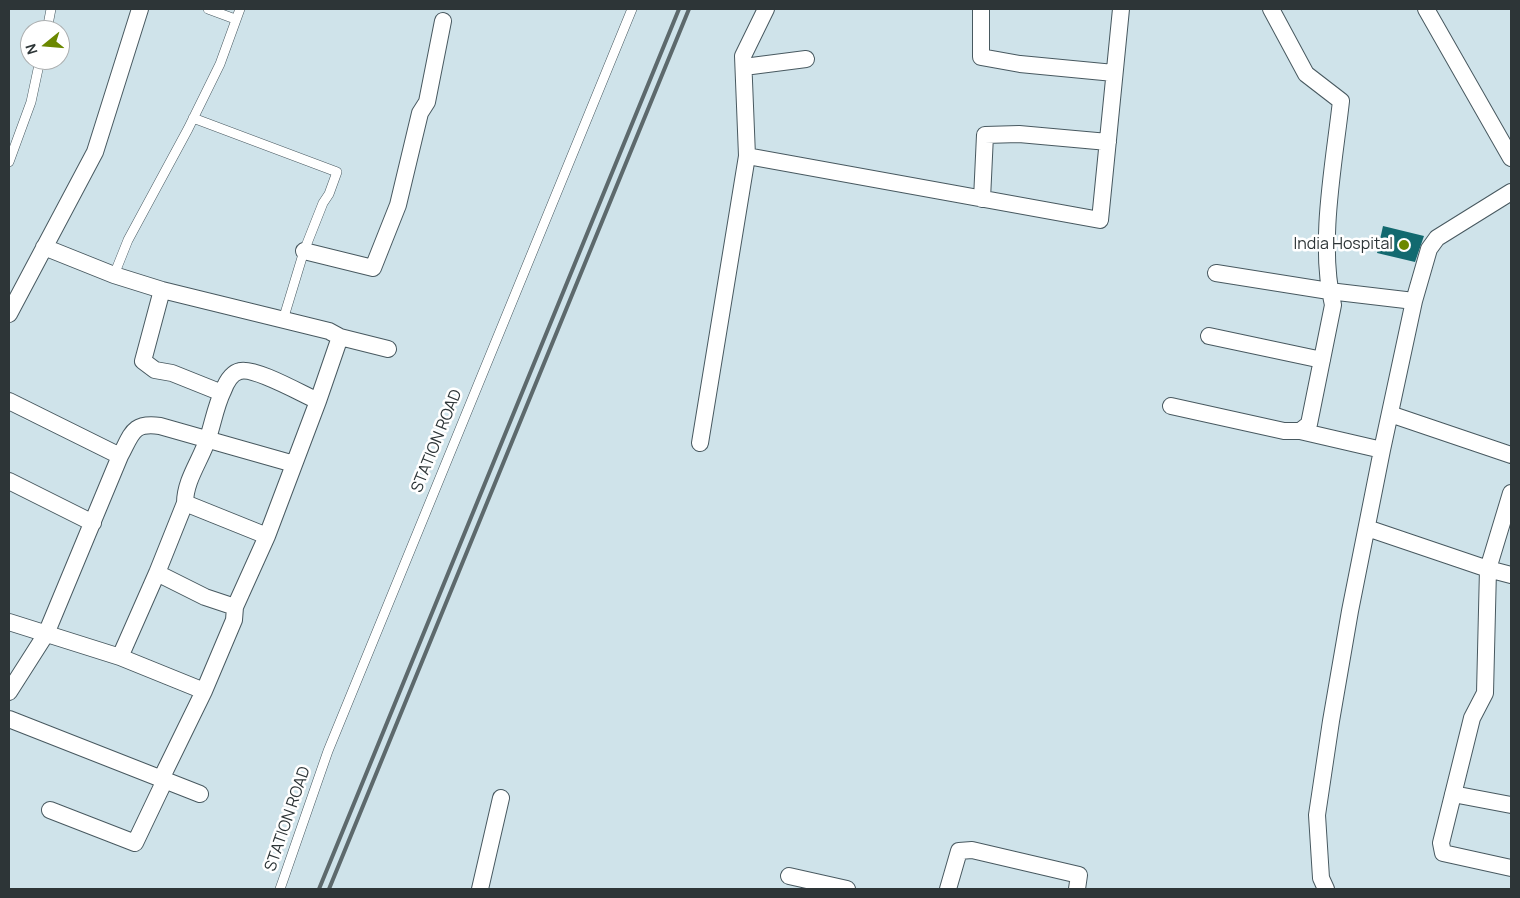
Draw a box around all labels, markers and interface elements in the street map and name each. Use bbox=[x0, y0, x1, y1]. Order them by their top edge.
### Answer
north arrow bbox=[20, 20, 70, 70]
text: N bbox=[21, 42, 42, 57]
place label: India Hospital bbox=[1294, 235, 1393, 255]
marker: India Hospital bbox=[1397, 238, 1411, 252]
street label: STATION ROAD bbox=[408, 387, 466, 495]
street label: STATION ROAD bbox=[261, 764, 315, 874]

